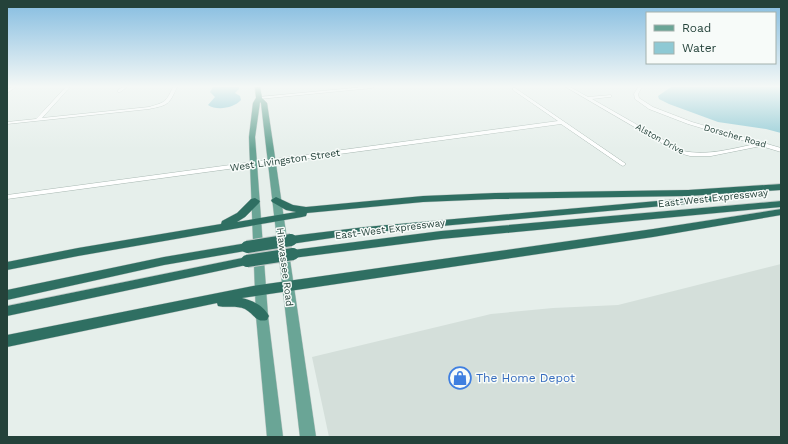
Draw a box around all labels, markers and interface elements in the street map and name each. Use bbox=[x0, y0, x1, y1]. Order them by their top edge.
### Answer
legend bbox=[646, 12, 776, 64]
text: Road bbox=[682, 21, 711, 35]
text: Water bbox=[682, 41, 717, 55]
street label: Alston Drive bbox=[634, 122, 686, 156]
street label: Dorscher Road bbox=[703, 122, 767, 150]
street label: West Livingston Street bbox=[229, 147, 342, 173]
street label: East-West Expressway bbox=[657, 187, 769, 209]
street label: East-West Expressway bbox=[334, 217, 446, 241]
street label: Hiawassee Road bbox=[275, 227, 295, 307]
shop icon: The Home Depot bbox=[447, 365, 473, 391]
place label: The Home Depot bbox=[476, 371, 575, 385]

